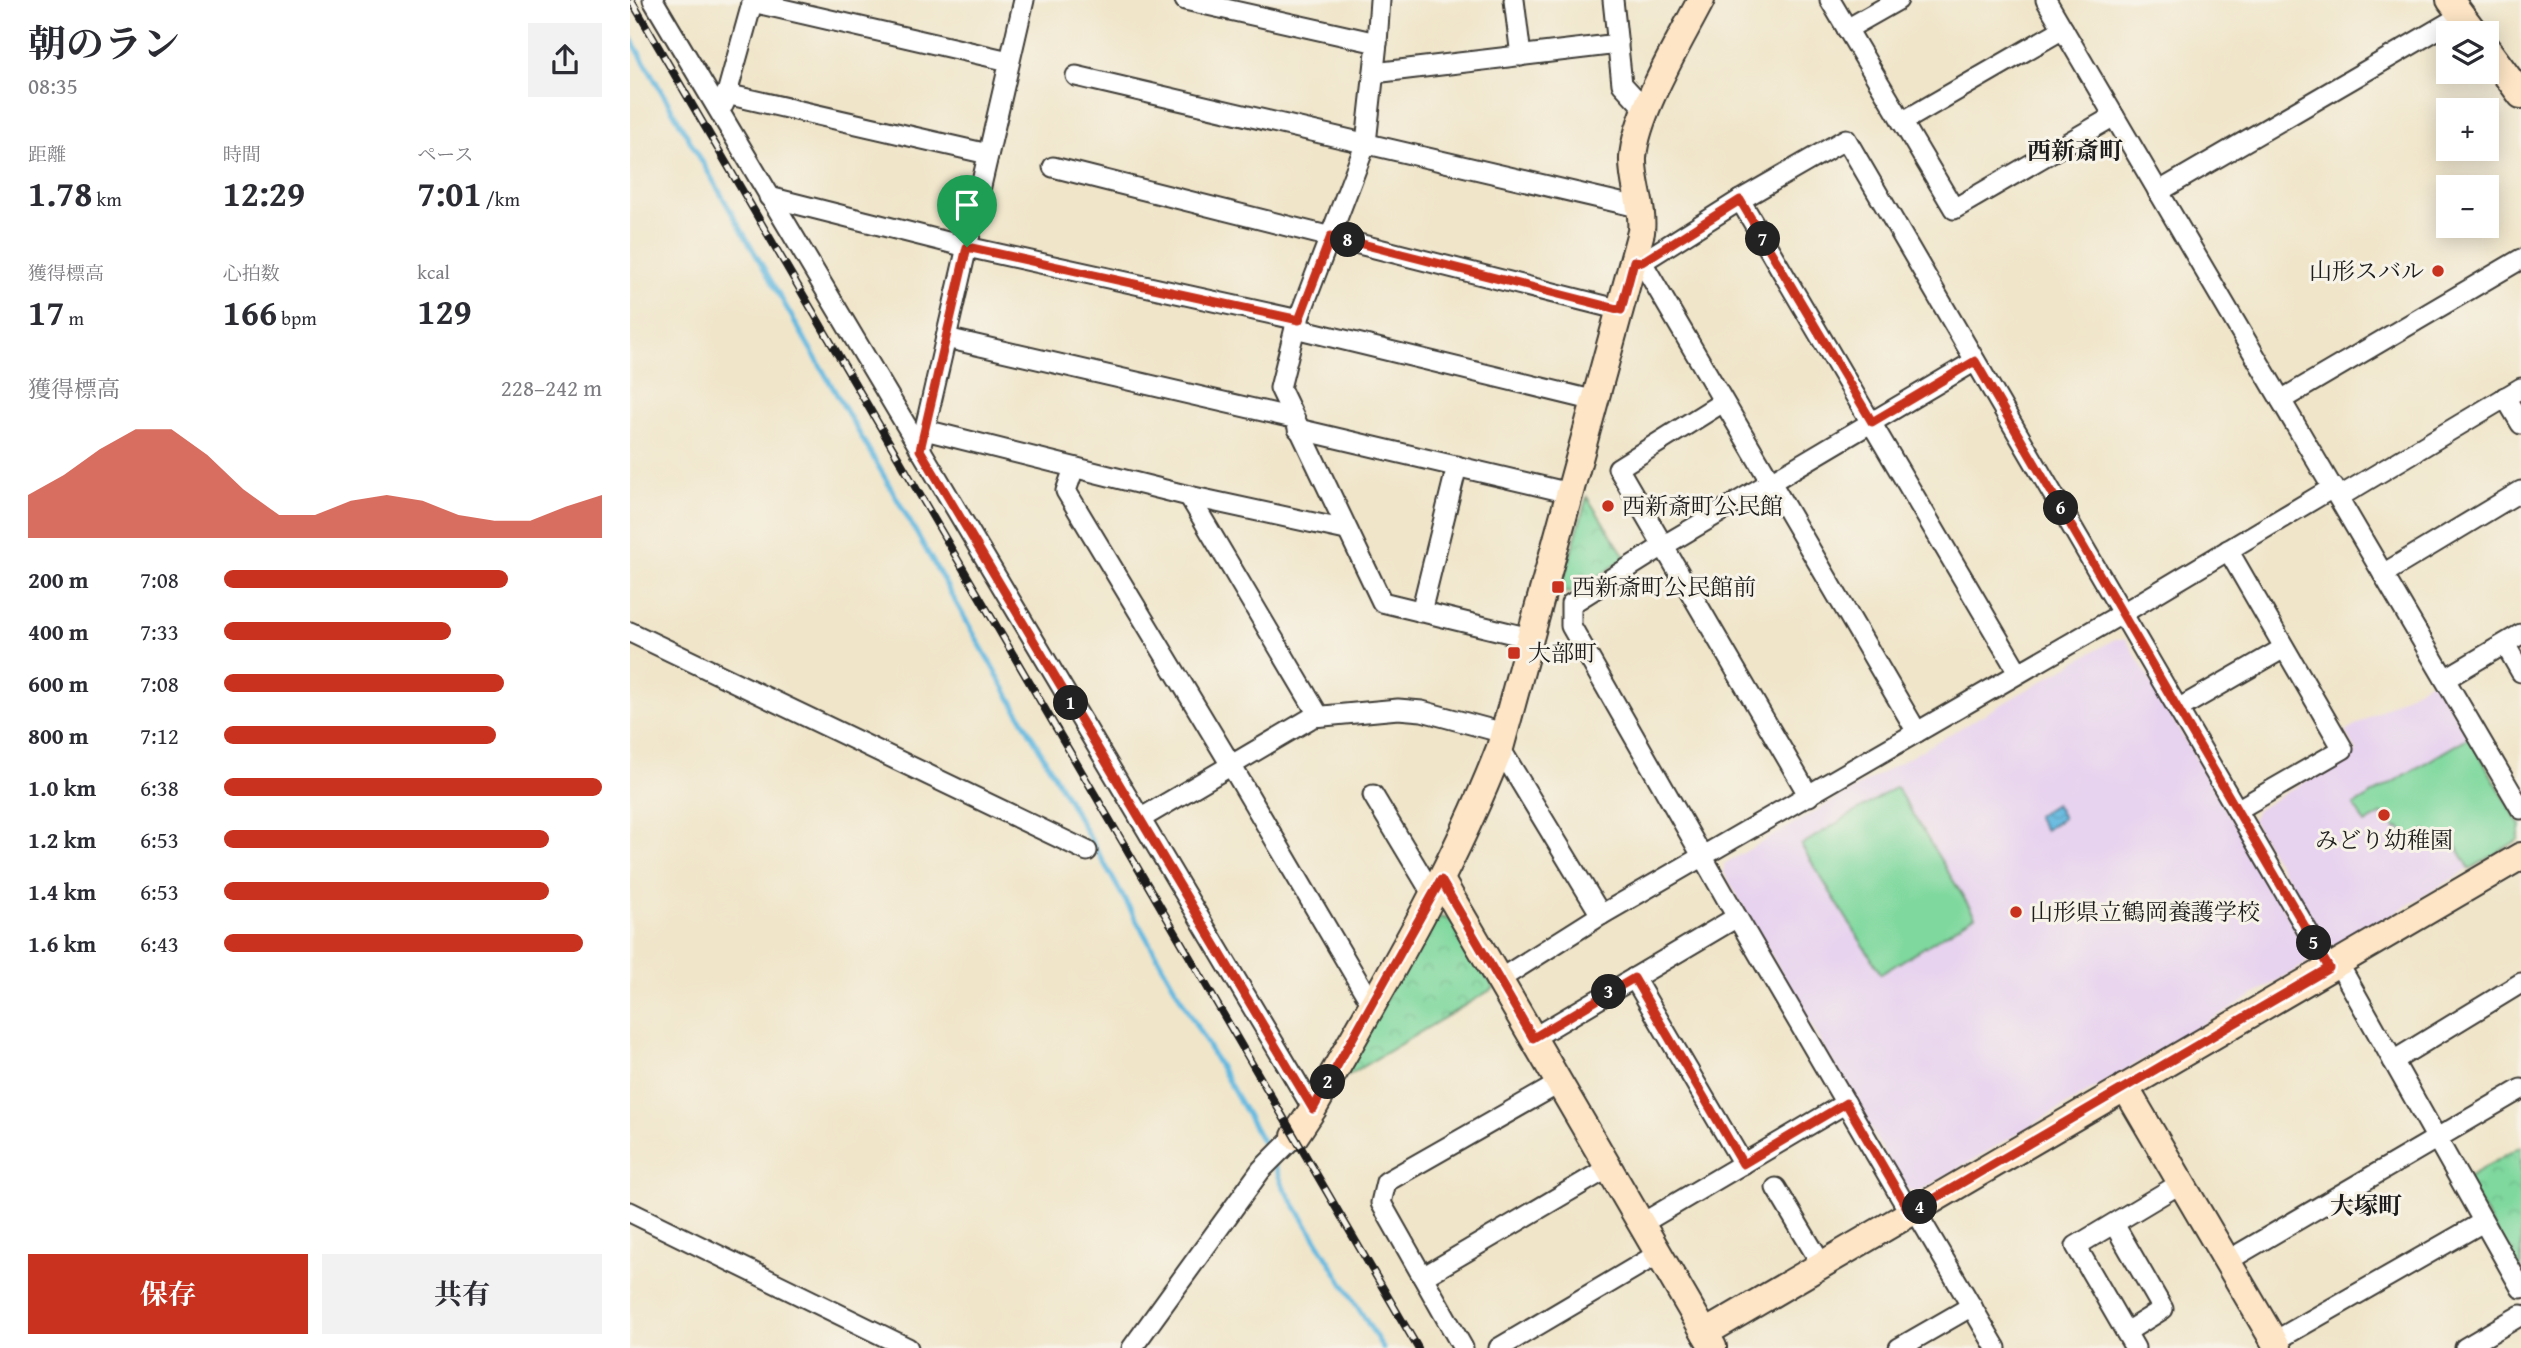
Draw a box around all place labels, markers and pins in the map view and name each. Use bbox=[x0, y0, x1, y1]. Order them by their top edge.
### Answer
pin bbox=[937, 175, 997, 247]
pin: 8 bbox=[1330, 222, 1366, 258]
pin: 7 bbox=[1746, 222, 1780, 256]
place label: 山形スバル bbox=[2309, 254, 2424, 287]
marker: 山形スバル bbox=[2430, 263, 2446, 279]
place label: 西新斎町公民館 bbox=[1622, 489, 1783, 522]
pin: 6 bbox=[2044, 490, 2078, 526]
marker: 西新斎町公民館 bbox=[1600, 498, 1616, 514]
place label: 西新斎町公民館前 bbox=[1572, 570, 1756, 603]
marker: 西新斎町公民館前 bbox=[1550, 579, 1566, 595]
place label: 大部町 bbox=[1528, 636, 1597, 669]
marker: 大部町 bbox=[1506, 645, 1522, 661]
pin: 1 bbox=[1054, 686, 1088, 720]
marker: みどり幼稚園 bbox=[2376, 807, 2392, 823]
place label: みどり幼稚園 bbox=[2315, 823, 2453, 856]
place label: 山形県立鶴岡養護学校 bbox=[2030, 895, 2260, 928]
marker: 山形県立鶴岡養護学校 bbox=[2008, 904, 2024, 920]
pin: 5 bbox=[2296, 926, 2332, 960]
pin: 3 bbox=[1592, 974, 1626, 1010]
pin: 2 bbox=[1310, 1064, 1346, 1100]
pin: 4 bbox=[1902, 1190, 1938, 1224]

